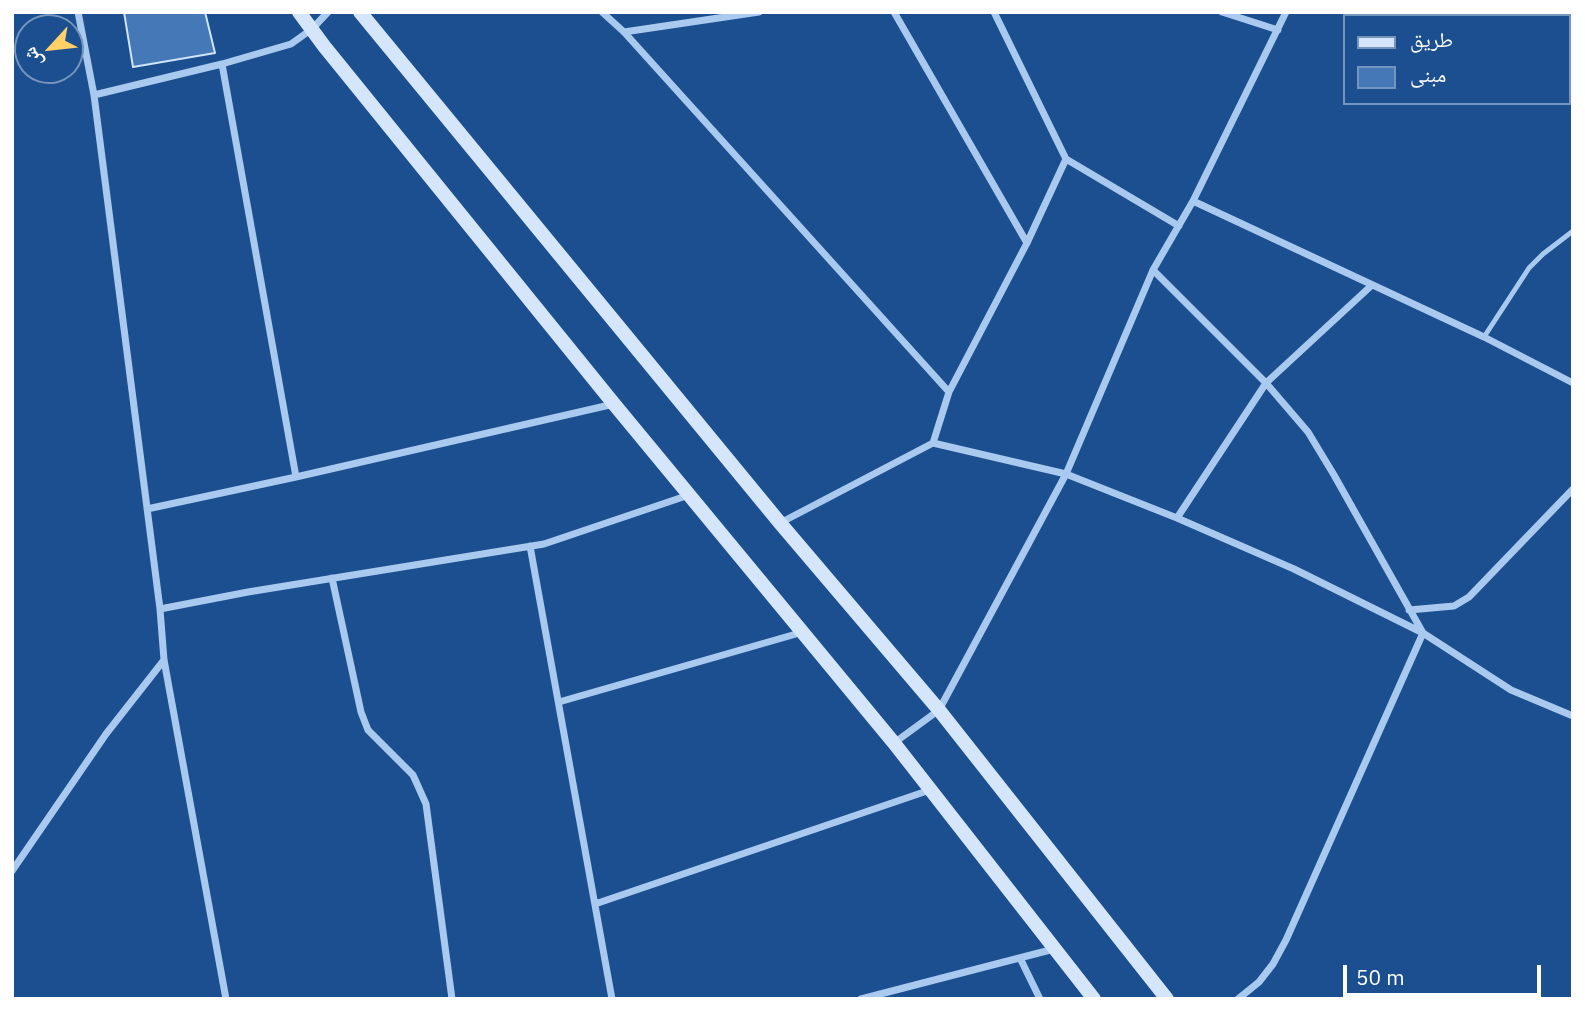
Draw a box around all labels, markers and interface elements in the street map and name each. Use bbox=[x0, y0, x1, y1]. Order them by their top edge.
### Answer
north arrow bbox=[14, 14, 84, 84]
legend bbox=[1344, 14, 1571, 105]
text: طريق bbox=[1410, 25, 1453, 53]
text: ش bbox=[17, 43, 47, 72]
text: مبنى bbox=[1410, 60, 1446, 88]
scale bar bbox=[1347, 951, 1545, 995]
text: 50 m bbox=[1356, 963, 1405, 991]

